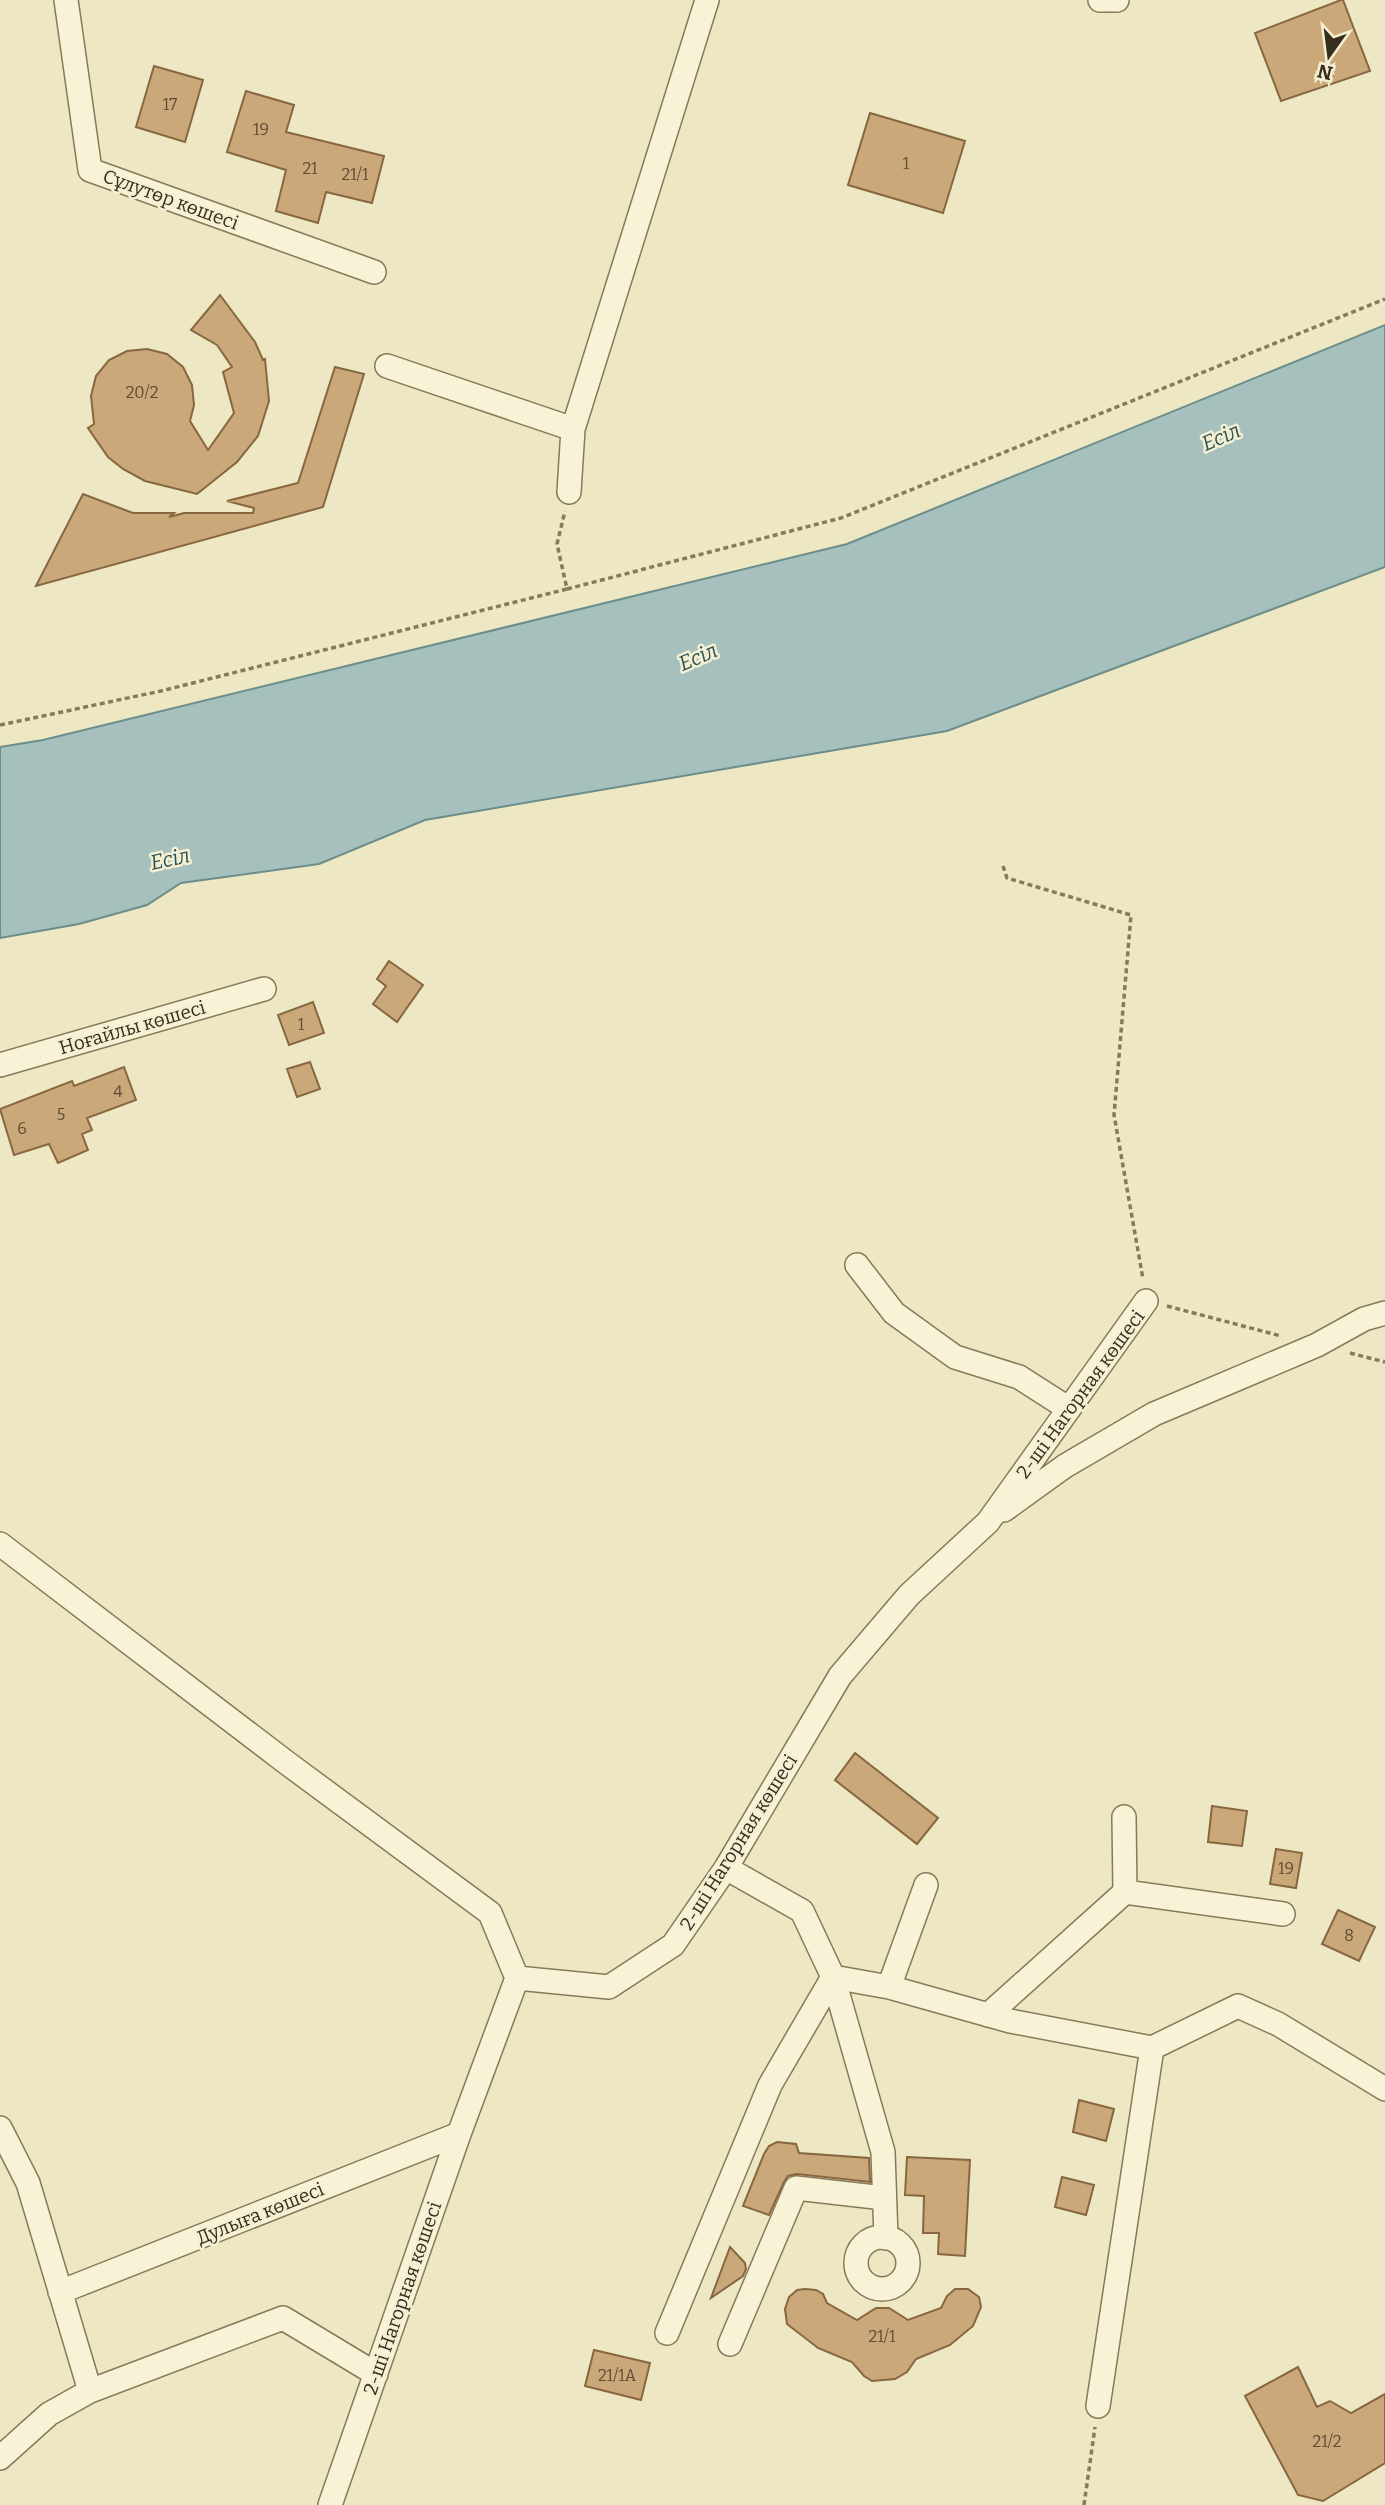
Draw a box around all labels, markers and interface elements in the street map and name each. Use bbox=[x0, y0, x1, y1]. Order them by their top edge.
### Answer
north arrow bbox=[1294, 21, 1364, 91]
text: N bbox=[1315, 59, 1335, 85]
house number: 17 bbox=[163, 95, 177, 114]
house number: 19 bbox=[253, 120, 269, 139]
house number: 1 bbox=[903, 154, 910, 173]
house number: 21 bbox=[302, 159, 318, 178]
street label: Сұлутөр көшесі bbox=[100, 164, 242, 235]
house number: 21/1 bbox=[342, 165, 369, 184]
house number: 20/2 bbox=[126, 383, 158, 402]
water label: Есіл bbox=[1198, 417, 1244, 457]
water label: Есіл bbox=[675, 637, 721, 677]
water label: Есіл bbox=[148, 842, 192, 876]
street label: Ноғайлы көшесі bbox=[56, 995, 208, 1059]
house number: 1 bbox=[298, 1015, 305, 1034]
house number: 4 bbox=[113, 1082, 123, 1101]
house number: 5 bbox=[57, 1105, 65, 1124]
house number: 6 bbox=[17, 1119, 27, 1138]
street label: 2-ші Нагорная көшесі bbox=[1012, 1305, 1149, 1483]
street label: 2-ші Нагорная көшесі bbox=[675, 1750, 802, 1934]
house number: 19 bbox=[1278, 1859, 1294, 1878]
house number: 8 bbox=[1344, 1926, 1354, 1945]
street label: Дулыға көшесі bbox=[193, 2177, 327, 2249]
street label: 2-ші Нагорная көшесі bbox=[359, 2198, 446, 2398]
house number: 21/1 bbox=[869, 2327, 896, 2346]
house number: 21/1А bbox=[598, 2366, 637, 2385]
house number: 21/2 bbox=[1312, 2432, 1342, 2451]

